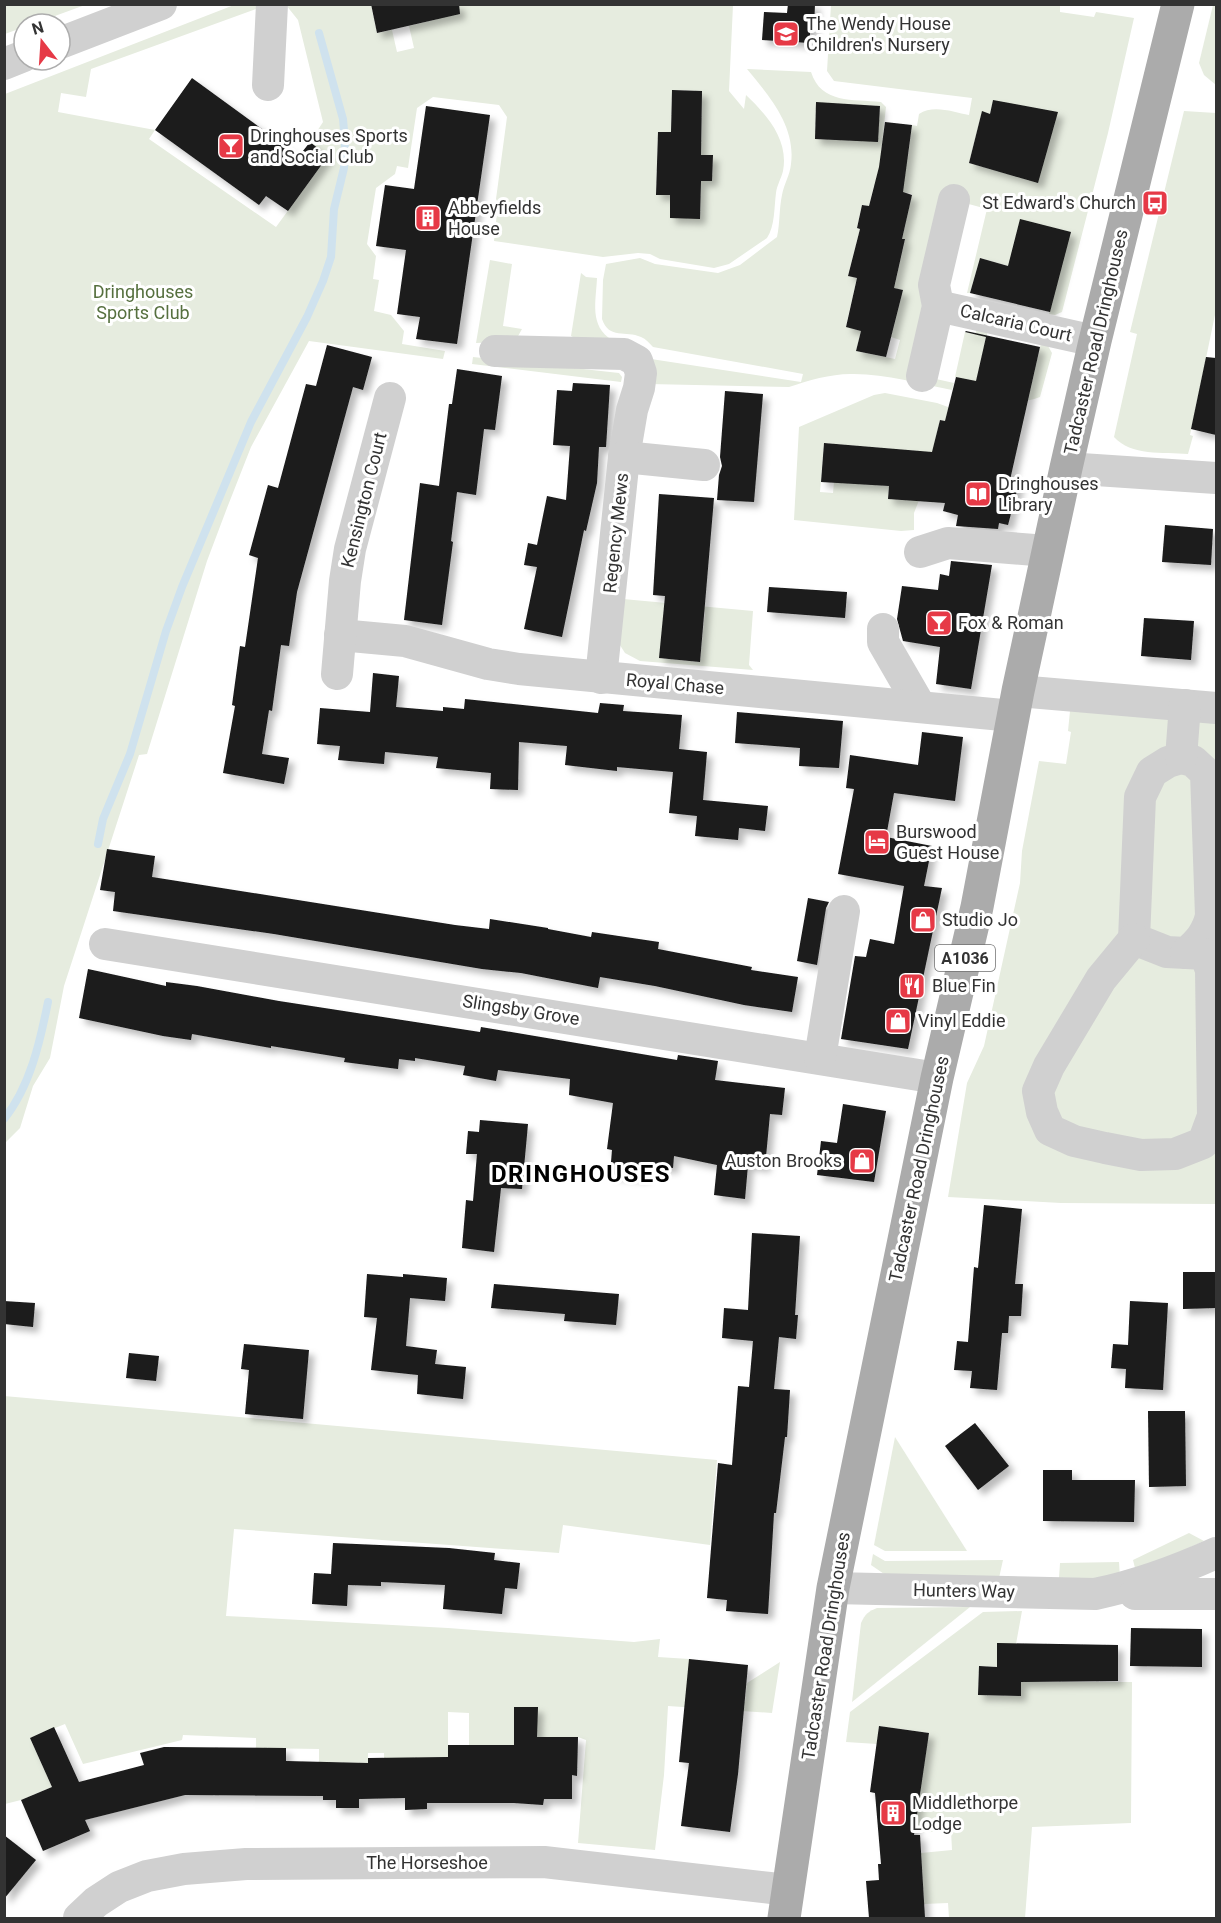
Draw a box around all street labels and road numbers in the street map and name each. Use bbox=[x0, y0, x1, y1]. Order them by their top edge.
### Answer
street label: Tadcaster Road Dringhouses bbox=[1059, 227, 1132, 457]
street label: Calcaria Court bbox=[958, 299, 1074, 346]
street label: Kensington Court bbox=[337, 430, 391, 570]
street label: Regency Mews bbox=[599, 472, 632, 594]
street label: Royal Chase bbox=[625, 669, 725, 698]
road number: A1036 bbox=[935, 945, 995, 971]
street label: Slingsby Grove bbox=[461, 990, 581, 1029]
street label: Tadcaster Road Dringhouses bbox=[884, 1054, 953, 1284]
street label: Tadcaster Road Dringhouses bbox=[797, 1530, 854, 1761]
street label: Hunters Way bbox=[913, 1579, 1016, 1602]
street label: The Horseshoe bbox=[366, 1852, 488, 1873]

